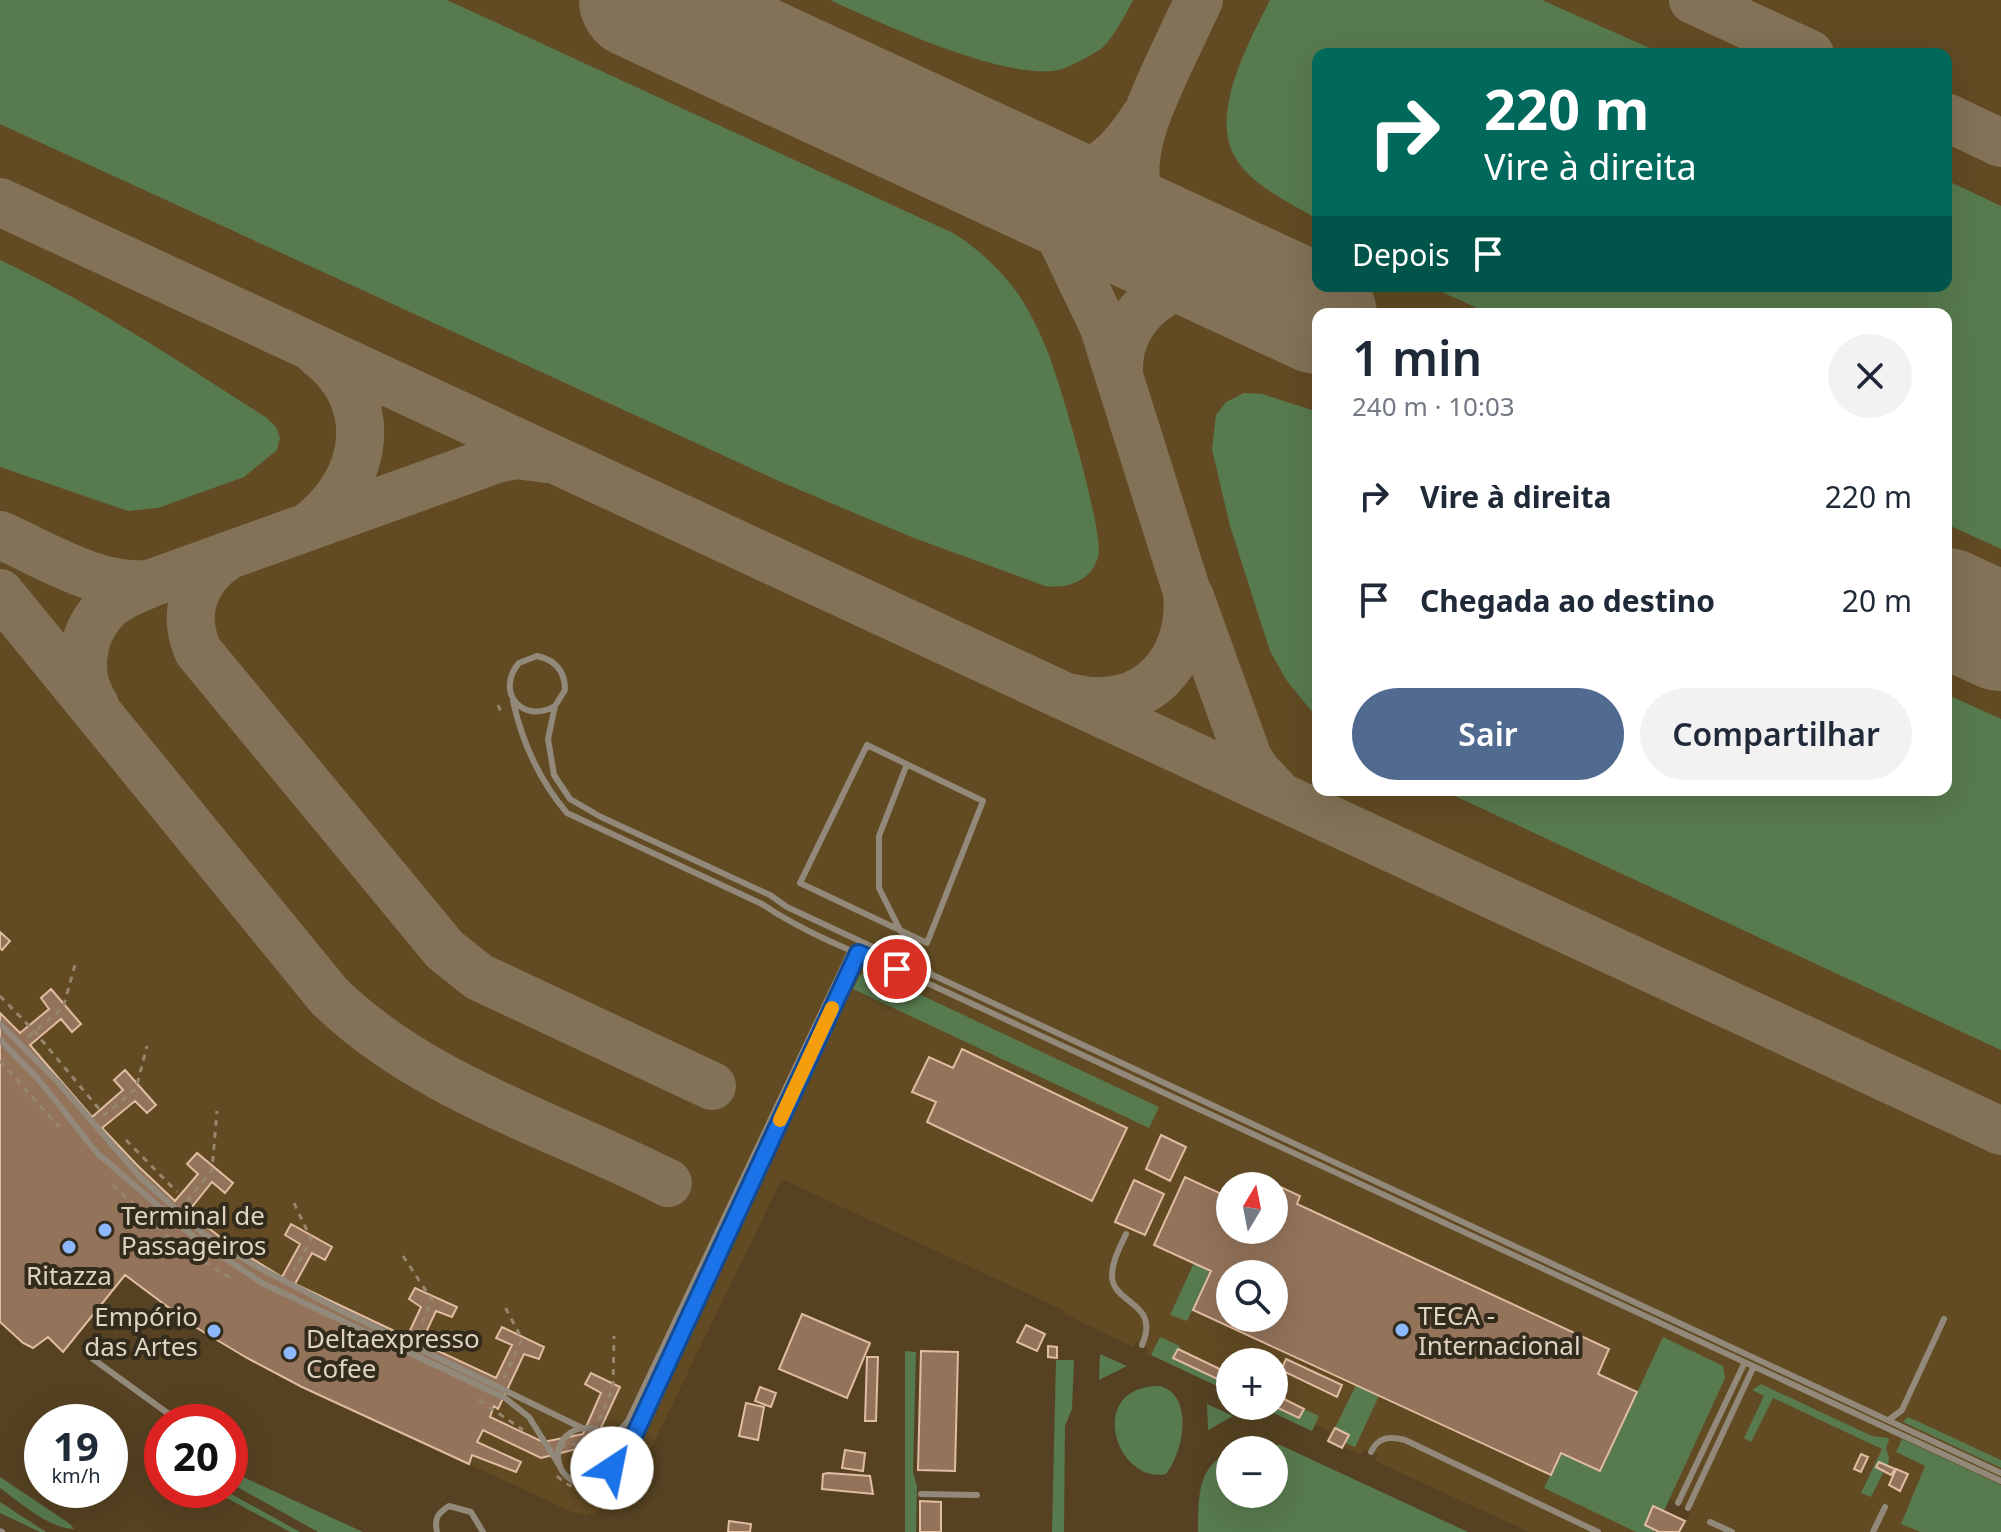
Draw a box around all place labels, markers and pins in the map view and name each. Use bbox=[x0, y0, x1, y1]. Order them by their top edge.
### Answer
pin bbox=[863, 935, 931, 1003]
place label: Terminal de Passageiros bbox=[121, 1197, 267, 1263]
marker: Terminal de Passageiros bbox=[96, 1221, 114, 1239]
marker: Ritazza bbox=[60, 1238, 78, 1256]
place label: Ritazza bbox=[26, 1257, 112, 1293]
place label: TECA - Internacional bbox=[1418, 1297, 1581, 1363]
place label: Empório das Artes bbox=[84, 1298, 198, 1364]
place label: Deltaexpresso Cofee bbox=[306, 1320, 480, 1386]
marker: TECA - Internacional bbox=[1393, 1321, 1411, 1339]
marker: Empório das Artes bbox=[205, 1322, 223, 1340]
marker: Deltaexpresso Cofee bbox=[281, 1344, 299, 1362]

